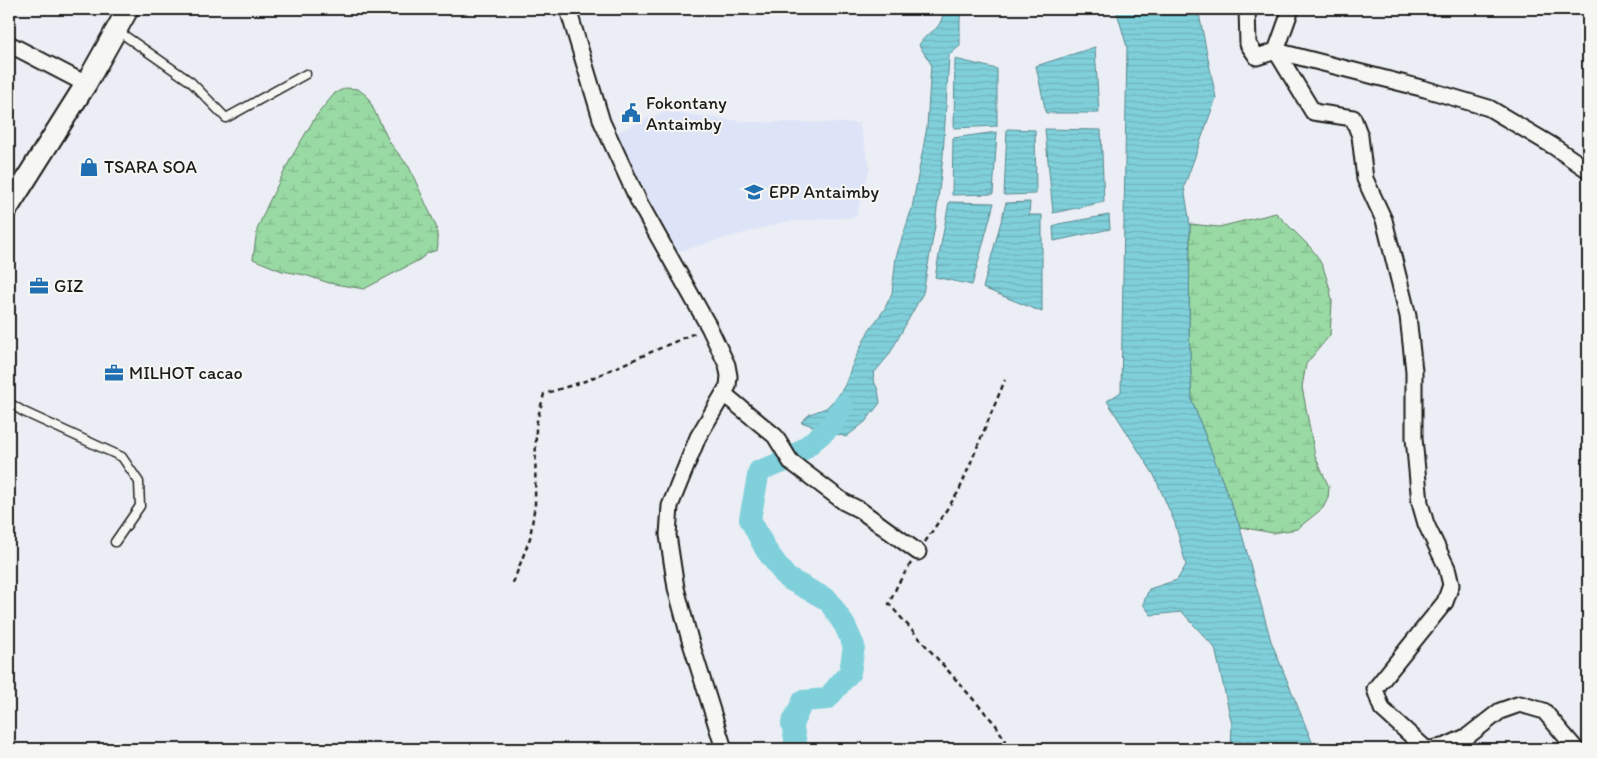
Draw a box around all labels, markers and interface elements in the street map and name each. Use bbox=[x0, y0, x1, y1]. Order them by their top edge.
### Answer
place label: Fokontany Antaimby bbox=[646, 92, 727, 135]
public building icon: Fokontany Antaimby bbox=[620, 102, 642, 124]
shop icon: TSARA SOA bbox=[78, 156, 100, 178]
place label: TSARA SOA bbox=[104, 156, 198, 178]
school or university icon: EPP Antaimby bbox=[743, 181, 765, 203]
place label: EPP Antaimby bbox=[769, 181, 879, 203]
office icon: GIZ bbox=[28, 275, 50, 297]
place label: GIZ bbox=[54, 275, 83, 297]
office icon: MILHOT cacao bbox=[103, 362, 125, 384]
place label: MILHOT cacao bbox=[129, 362, 243, 384]

